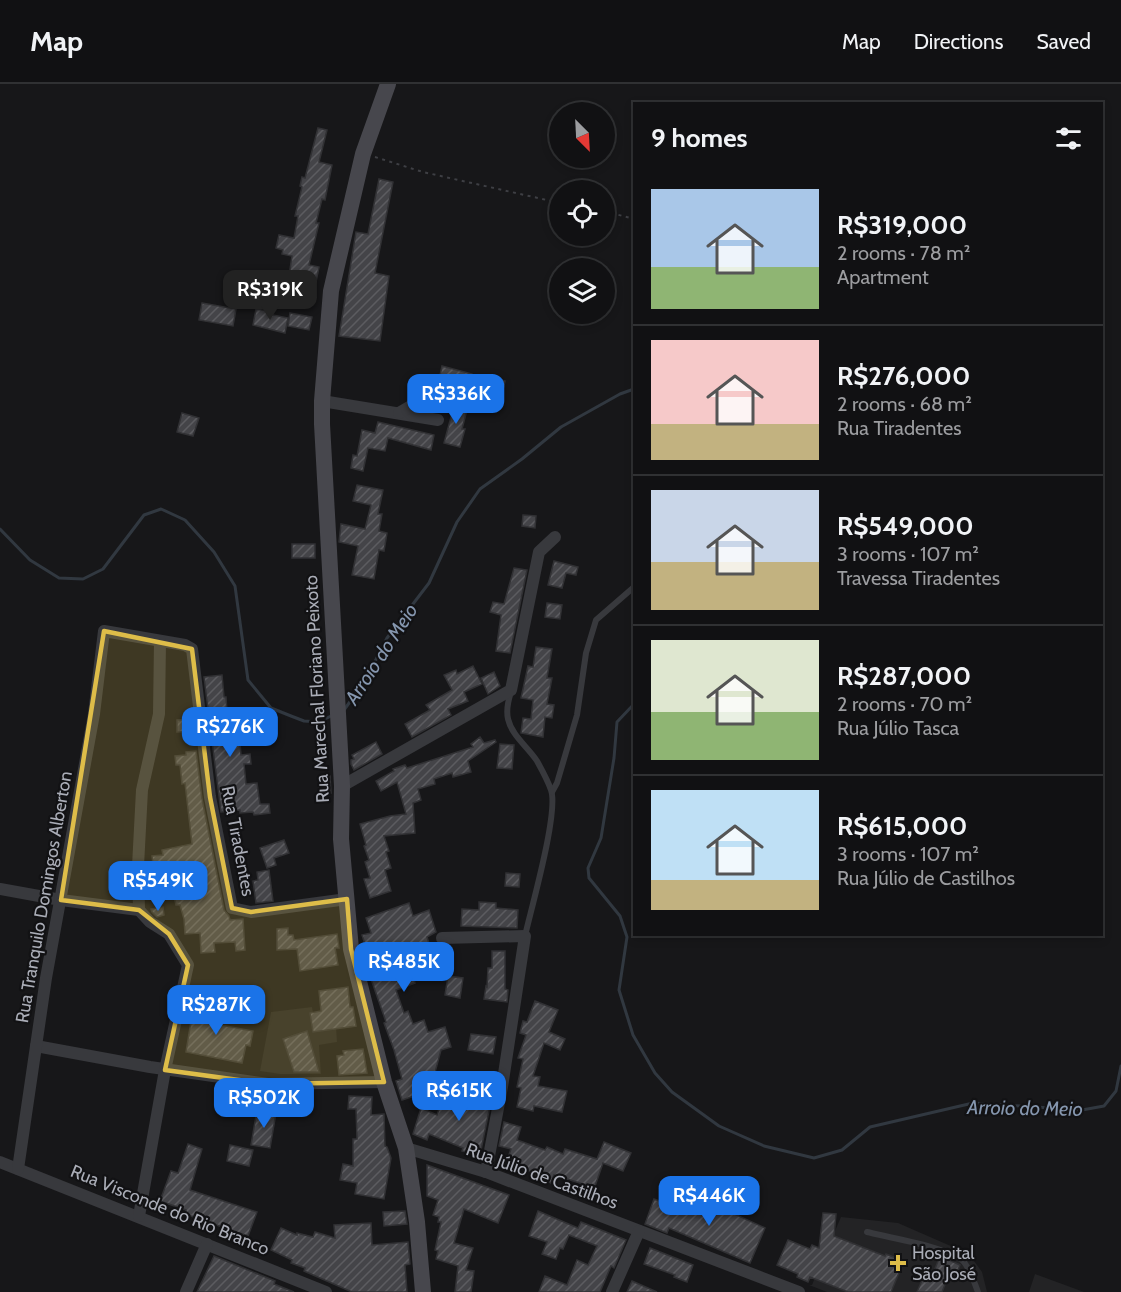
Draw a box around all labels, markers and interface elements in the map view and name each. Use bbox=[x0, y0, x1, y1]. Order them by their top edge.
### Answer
text: Map bbox=[30, 24, 83, 58]
text: Map bbox=[842, 29, 881, 54]
text: Directions bbox=[914, 29, 1003, 54]
text: Saved bbox=[1036, 29, 1091, 54]
north arrow bbox=[549, 102, 615, 168]
map controls bbox=[549, 102, 615, 324]
text: 9 homes bbox=[651, 122, 748, 154]
icon: filters bbox=[1052, 122, 1085, 155]
button: locate bbox=[549, 180, 615, 246]
text: R$319,000 bbox=[837, 209, 967, 241]
icon: home bbox=[699, 213, 771, 285]
text: 2 rooms · 78 m² bbox=[837, 241, 970, 265]
button: layers bbox=[549, 258, 615, 324]
text: Apartment bbox=[837, 265, 929, 289]
pin: R$319K bbox=[221, 270, 319, 321]
text: R$319K bbox=[237, 277, 303, 301]
text: R$276,000 bbox=[837, 360, 970, 392]
icon: home bbox=[699, 364, 771, 436]
pin: R$336K bbox=[407, 374, 505, 425]
text: R$336K bbox=[421, 381, 491, 405]
text: 2 rooms · 68 m² bbox=[837, 392, 972, 416]
text: Rua Tiradentes bbox=[837, 416, 961, 440]
text: R$549,000 bbox=[837, 510, 974, 542]
icon: home bbox=[699, 514, 771, 586]
text: 3 rooms · 107 m² bbox=[837, 542, 979, 566]
text: Travessa Tiradentes bbox=[837, 566, 1000, 590]
street label: Rua Marechal Floriano Peixoto bbox=[300, 574, 334, 803]
water label: Arroio do Meio bbox=[339, 599, 423, 710]
text: R$287,000 bbox=[837, 660, 971, 692]
icon: home bbox=[699, 664, 771, 736]
text: 2 rooms · 70 m² bbox=[837, 692, 972, 716]
pin: R$276K bbox=[181, 707, 279, 758]
text: R$276K bbox=[196, 714, 264, 738]
text: Rua Júlio Tasca bbox=[837, 716, 959, 740]
street label: Rua Tranquilo Domingos Alberton bbox=[11, 769, 77, 1025]
street label: Rua Tiradentes bbox=[217, 784, 259, 898]
text: R$615,000 bbox=[837, 810, 967, 842]
icon: home bbox=[699, 814, 771, 886]
text: 3 rooms · 107 m² bbox=[837, 842, 979, 866]
pin: R$549K bbox=[109, 861, 207, 912]
text: Rua Júlio de Castilhos bbox=[837, 866, 1015, 890]
text: R$549K bbox=[122, 868, 194, 892]
pin: R$485K bbox=[355, 942, 453, 993]
text: R$485K bbox=[368, 949, 440, 973]
pin: R$287K bbox=[167, 985, 265, 1036]
text: R$287K bbox=[181, 992, 251, 1016]
pin: R$615K bbox=[410, 1071, 508, 1122]
pin: R$502K bbox=[215, 1078, 313, 1129]
text: R$615K bbox=[426, 1078, 492, 1102]
text: R$502K bbox=[228, 1085, 300, 1109]
water label: Arroio do Meio bbox=[966, 1095, 1083, 1121]
street label: Rua Júlio de Castilhos bbox=[463, 1138, 621, 1214]
street label: Rua Visconde do Rio Branco bbox=[67, 1160, 273, 1260]
pin: R$446K bbox=[660, 1176, 758, 1227]
text: R$446K bbox=[673, 1183, 745, 1207]
place label: Hospital São José bbox=[912, 1242, 976, 1285]
marker: Hospital São José bbox=[889, 1254, 907, 1272]

